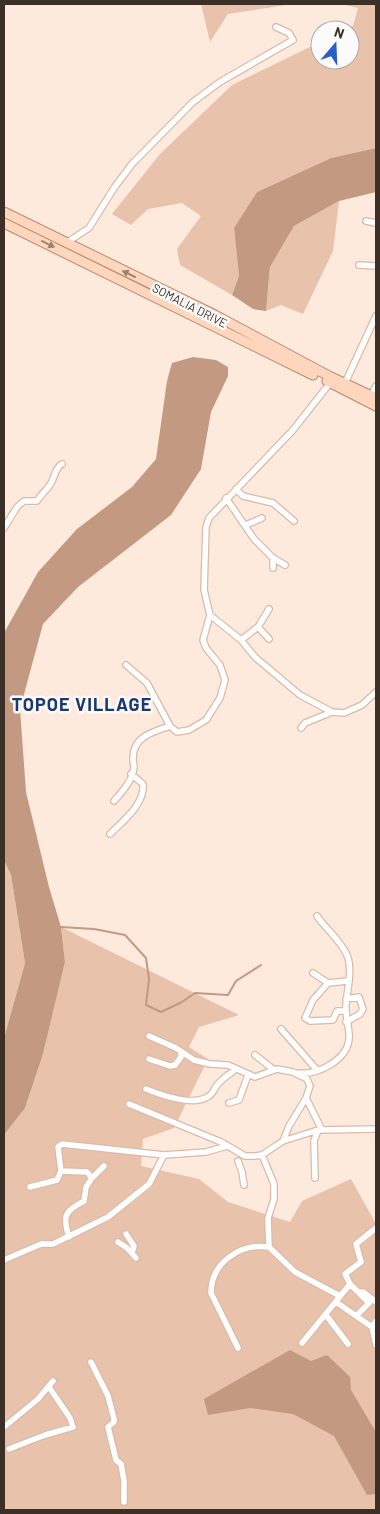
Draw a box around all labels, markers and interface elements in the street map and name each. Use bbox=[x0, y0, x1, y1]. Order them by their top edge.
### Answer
north arrow bbox=[310, 20, 360, 70]
text: N bbox=[332, 23, 347, 42]
one-way arrow bbox=[41, 240, 55, 248]
one-way arrow bbox=[122, 270, 137, 278]
street label: SOMALIA DRIVE bbox=[150, 280, 230, 330]
district label: TOPOE VILLAGE bbox=[12, 693, 152, 715]

